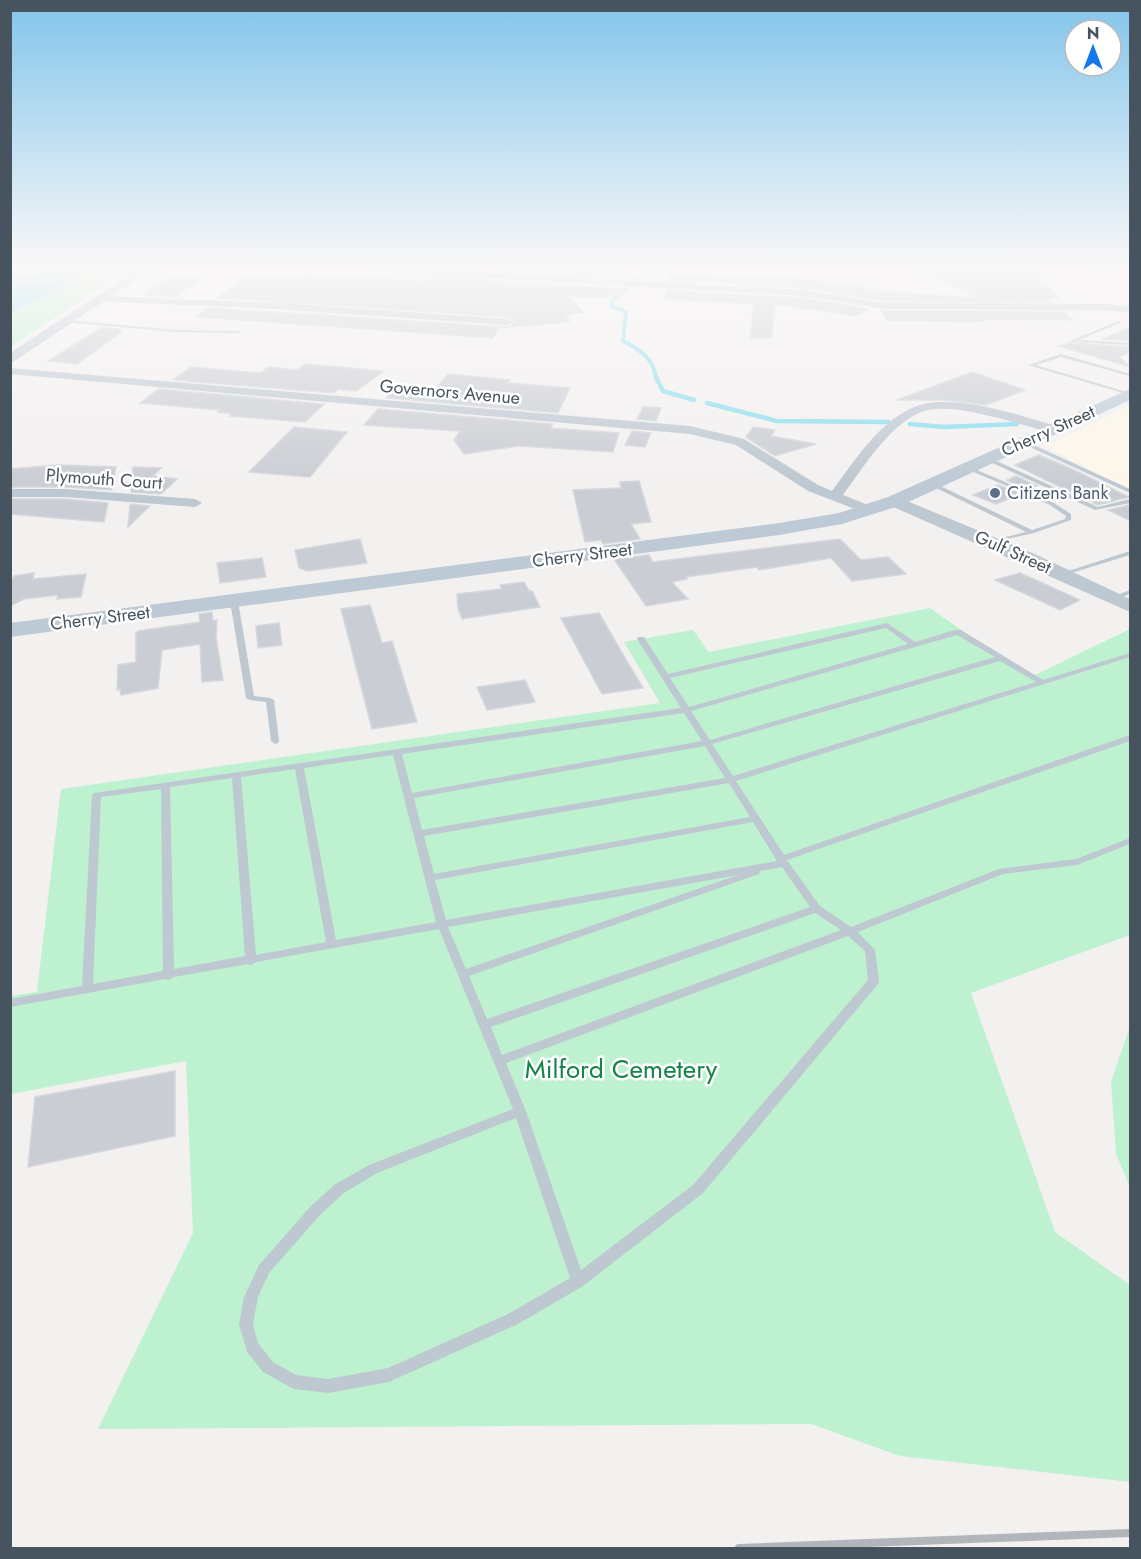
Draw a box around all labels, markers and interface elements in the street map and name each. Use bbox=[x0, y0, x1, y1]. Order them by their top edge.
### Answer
north arrow bbox=[1063, 18, 1123, 78]
text: N bbox=[1087, 22, 1099, 45]
street label: Governors Avenue bbox=[379, 373, 521, 411]
street label: Cherry Street bbox=[997, 398, 1100, 463]
street label: Plymouth Court bbox=[45, 462, 164, 496]
place label: Citizens Bank bbox=[1007, 480, 1109, 506]
marker: Citizens Bank bbox=[988, 486, 1002, 500]
street label: Gulf Street bbox=[971, 524, 1056, 581]
street label: Cherry Street bbox=[531, 536, 634, 574]
street label: Cherry Street bbox=[49, 599, 152, 637]
park label: Milford Cemetery bbox=[525, 1050, 718, 1088]

